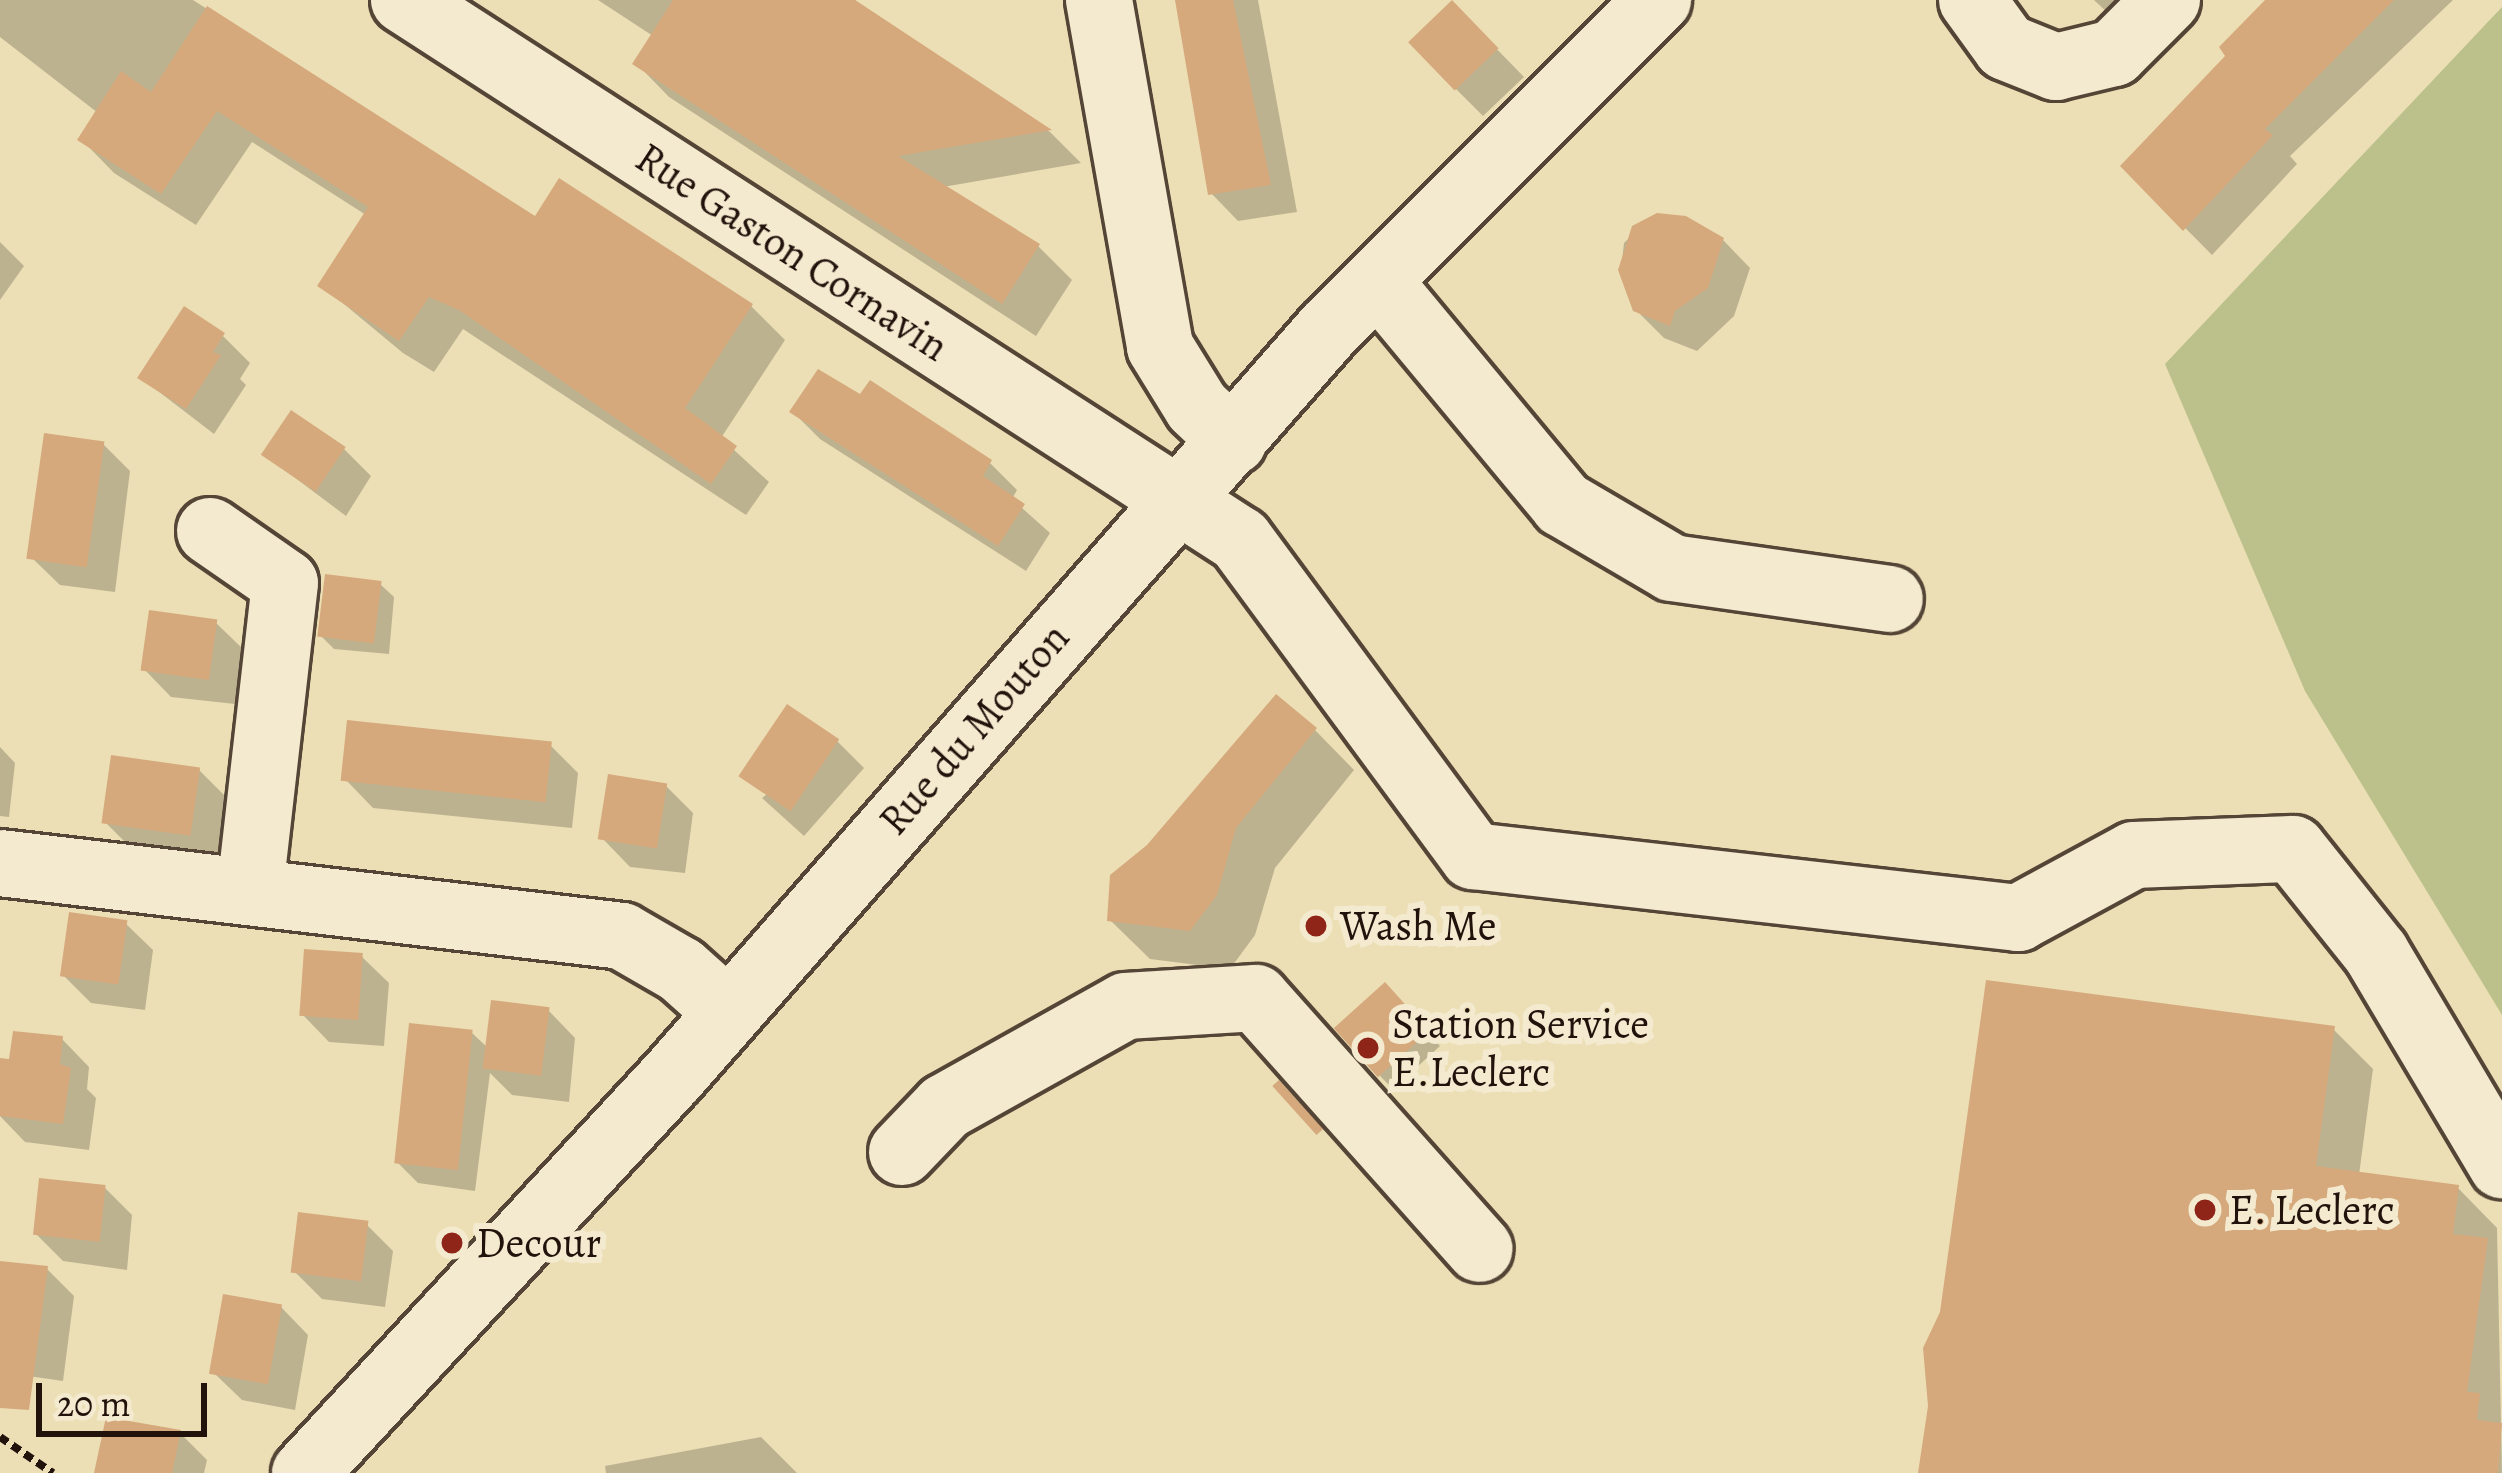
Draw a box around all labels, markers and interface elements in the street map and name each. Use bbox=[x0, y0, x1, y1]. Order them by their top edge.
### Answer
street label: Rue Gaston Cornavin bbox=[626, 132, 958, 372]
street label: Rue du Mouton bbox=[868, 613, 1080, 845]
place label: Wash Me bbox=[1340, 901, 1497, 951]
marker: Wash Me bbox=[1303, 913, 1329, 939]
place label: Station Service E.Leclerc bbox=[1392, 999, 1649, 1098]
marker: Station Service E.Leclerc bbox=[1355, 1035, 1381, 1061]
place label: E. Leclerc bbox=[2229, 1185, 2395, 1235]
marker: E. Leclerc bbox=[2192, 1197, 2218, 1223]
place label: Decour bbox=[476, 1218, 601, 1268]
marker: Decour bbox=[439, 1230, 465, 1256]
scale bar bbox=[42, 1359, 213, 1433]
text: 20 m bbox=[57, 1379, 130, 1428]

